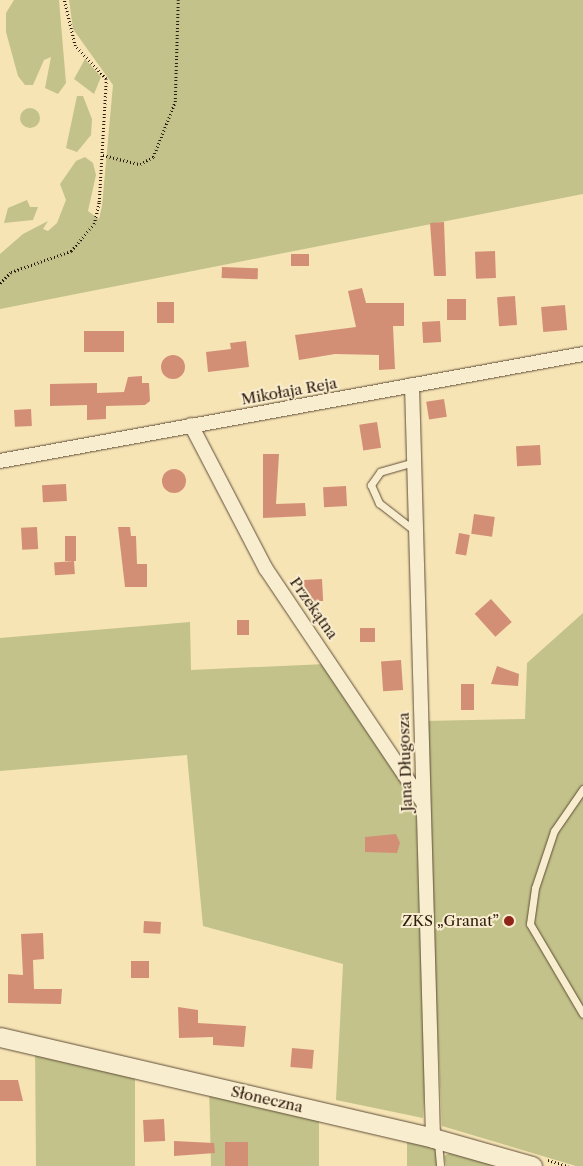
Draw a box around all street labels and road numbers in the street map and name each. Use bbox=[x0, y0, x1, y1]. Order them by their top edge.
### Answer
street label: Mikołaja Reja bbox=[240, 374, 338, 408]
street label: Przekątna bbox=[286, 574, 342, 642]
street label: Jana Długosza bbox=[394, 712, 416, 812]
street label: Słoneczna bbox=[229, 1082, 305, 1116]

